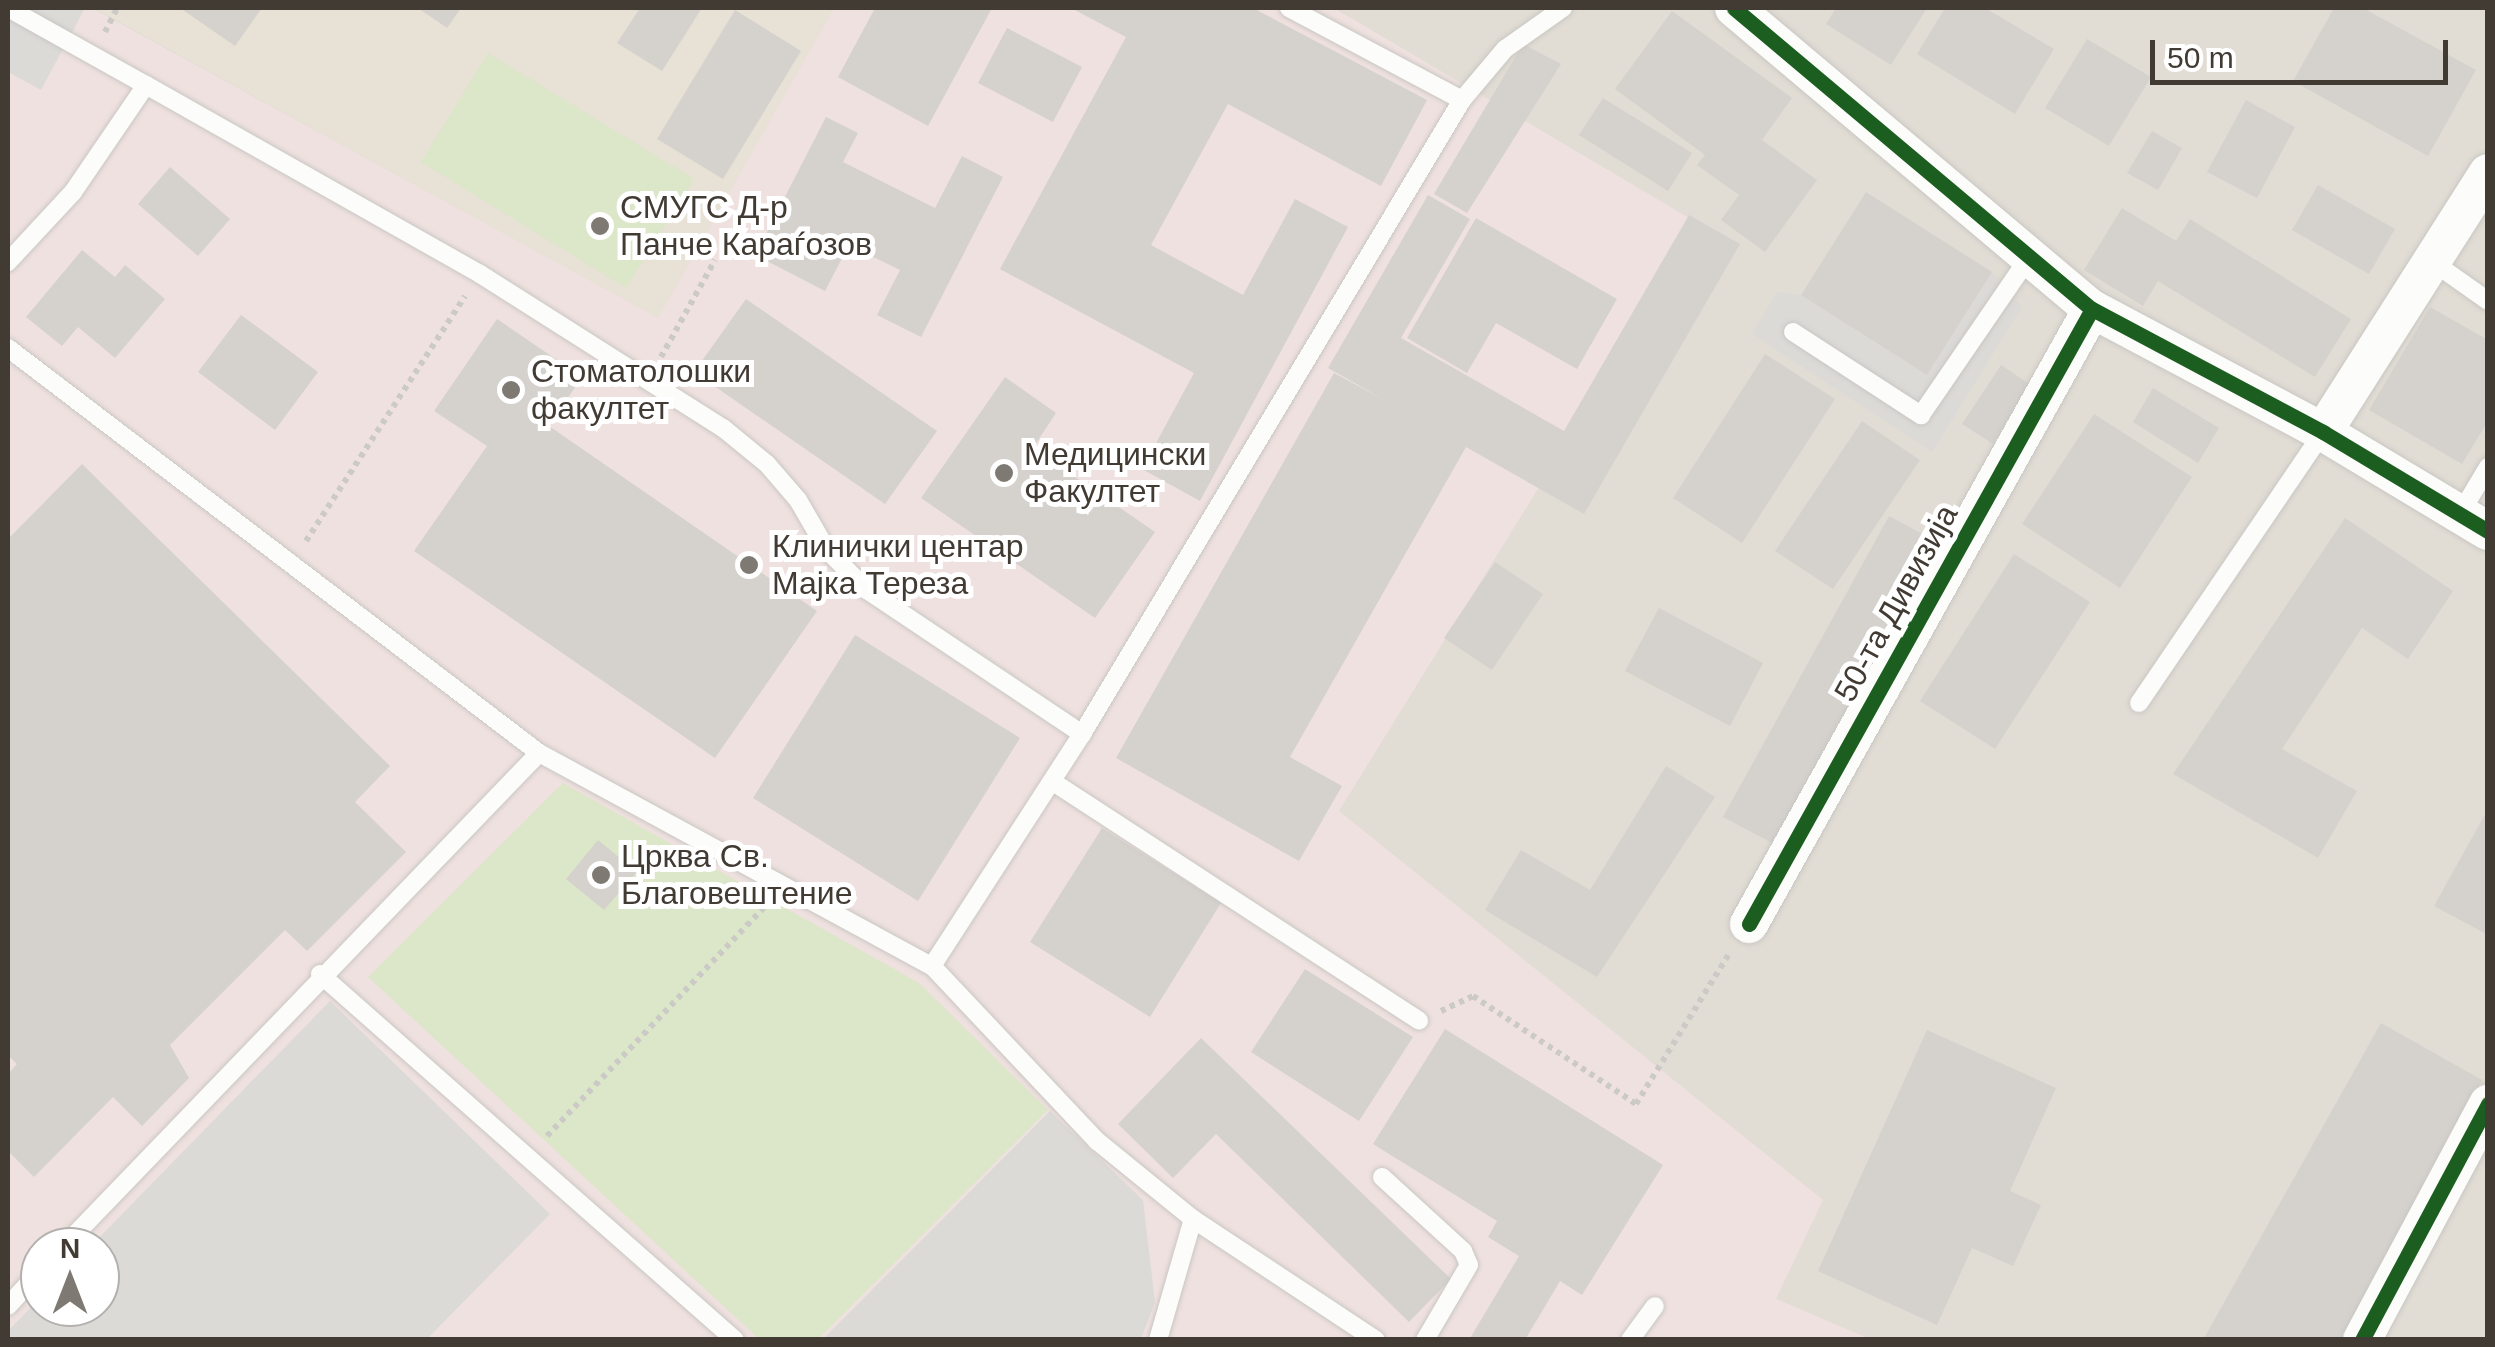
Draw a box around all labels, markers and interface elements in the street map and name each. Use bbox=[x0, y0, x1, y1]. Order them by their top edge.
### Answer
scale bar bbox=[2155, 20, 2452, 82]
text: 50 m bbox=[2167, 41, 2234, 74]
place label: СМУГС Д-р Панче Караѓозов bbox=[620, 189, 872, 264]
marker: СМУГС Д-р Панче Караѓозов bbox=[589, 215, 611, 237]
place label: Стоматолошки факултет bbox=[531, 353, 751, 428]
marker: Стоматолошки факултет bbox=[500, 379, 522, 401]
place label: Медицински Факултет bbox=[1024, 436, 1206, 511]
marker: Медицински Факултет bbox=[993, 462, 1015, 484]
street label: 50-та Дивизија bbox=[1826, 498, 1966, 708]
place label: Клинички центар Мајка Тереза bbox=[772, 528, 1024, 603]
marker: Клинички центар Мајка Тереза bbox=[736, 552, 762, 578]
place label: Црква Св. Благовештение bbox=[621, 838, 852, 913]
marker: Црква Св. Благовештение bbox=[590, 864, 612, 886]
north arrow bbox=[20, 1227, 120, 1327]
text: N bbox=[60, 1233, 80, 1264]

